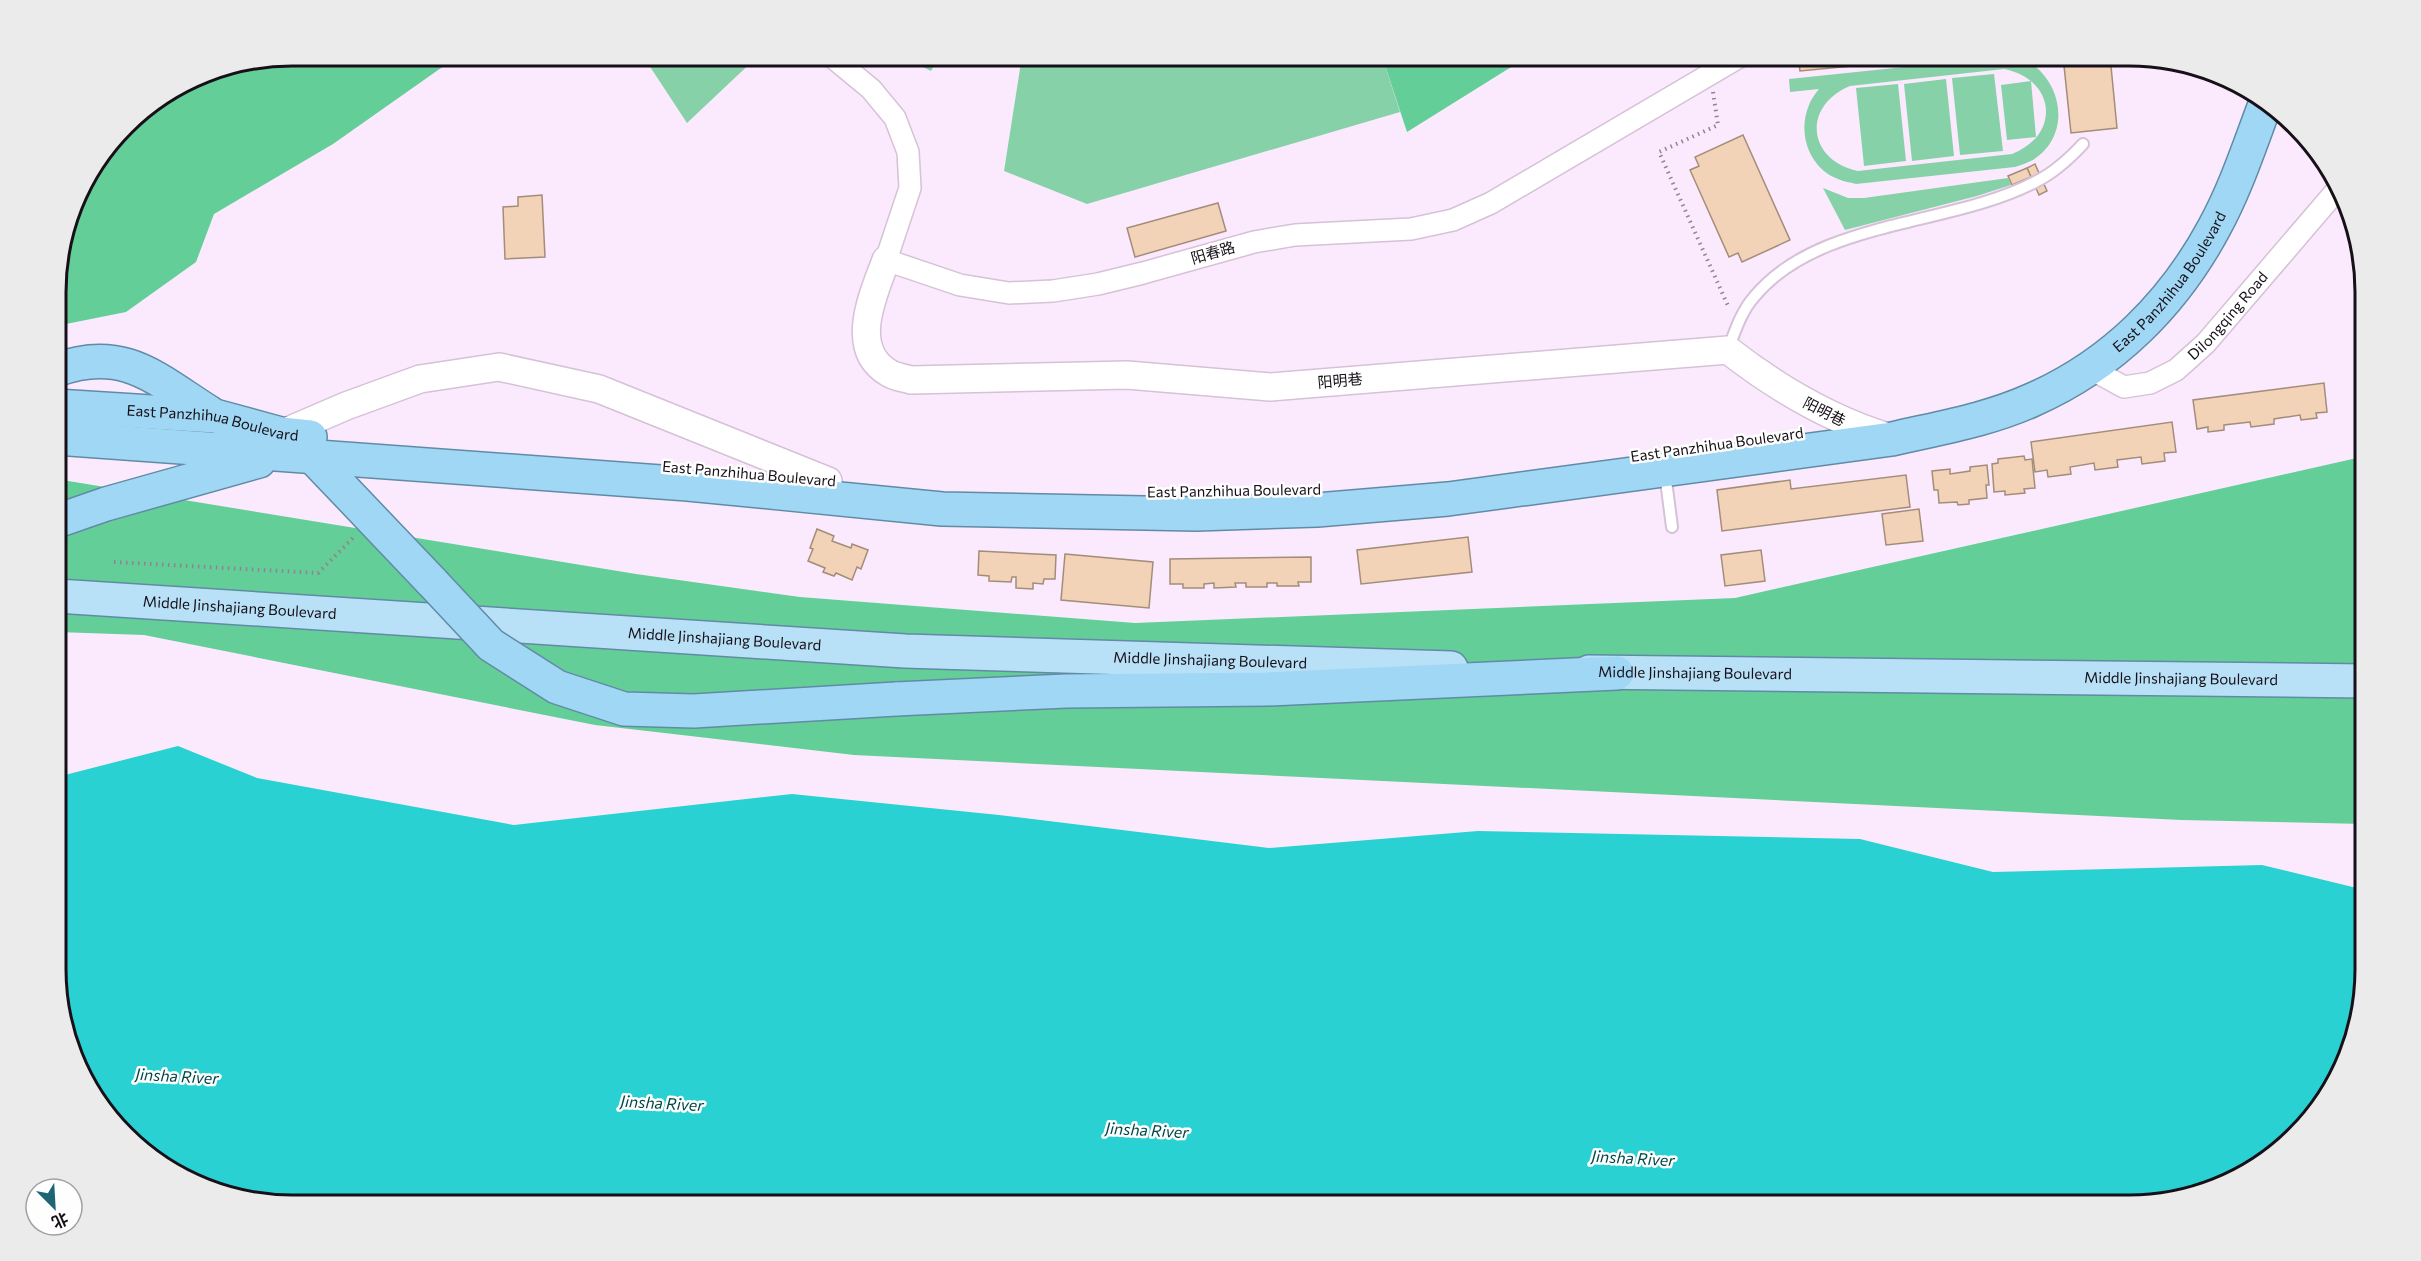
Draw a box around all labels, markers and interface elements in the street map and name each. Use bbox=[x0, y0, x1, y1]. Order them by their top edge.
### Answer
street label: East Panzhihua Boulevard bbox=[2109, 208, 2229, 355]
street label: 阳春路 bbox=[1189, 237, 1237, 267]
street label: Dilongqing Road bbox=[2184, 268, 2271, 363]
street label: 阳明巷 bbox=[1317, 369, 1363, 391]
street label: 阳明巷 bbox=[1800, 393, 1849, 429]
street label: East Panzhihua Boulevard bbox=[126, 400, 299, 444]
street label: East Panzhihua Boulevard bbox=[1629, 423, 1804, 465]
street label: East Panzhihua Boulevard bbox=[661, 456, 837, 490]
street label: East Panzhihua Boulevard bbox=[1147, 479, 1321, 501]
street label: Middle Jinshajiang Boulevard bbox=[142, 592, 337, 622]
street label: Middle Jinshajiang Boulevard bbox=[627, 623, 822, 654]
street label: Middle Jinshajiang Boulevard bbox=[1113, 647, 1307, 672]
street label: Middle Jinshajiang Boulevard bbox=[1598, 662, 1792, 682]
street label: Middle Jinshajiang Boulevard bbox=[2084, 668, 2278, 688]
water label: Jinsha River bbox=[133, 1064, 220, 1087]
water label: Jinsha River bbox=[618, 1091, 705, 1114]
water label: Jinsha River bbox=[1103, 1118, 1190, 1141]
water label: Jinsha River bbox=[1589, 1146, 1676, 1169]
north arrow bbox=[24, 1177, 84, 1237]
text: 北 bbox=[49, 1209, 71, 1233]

